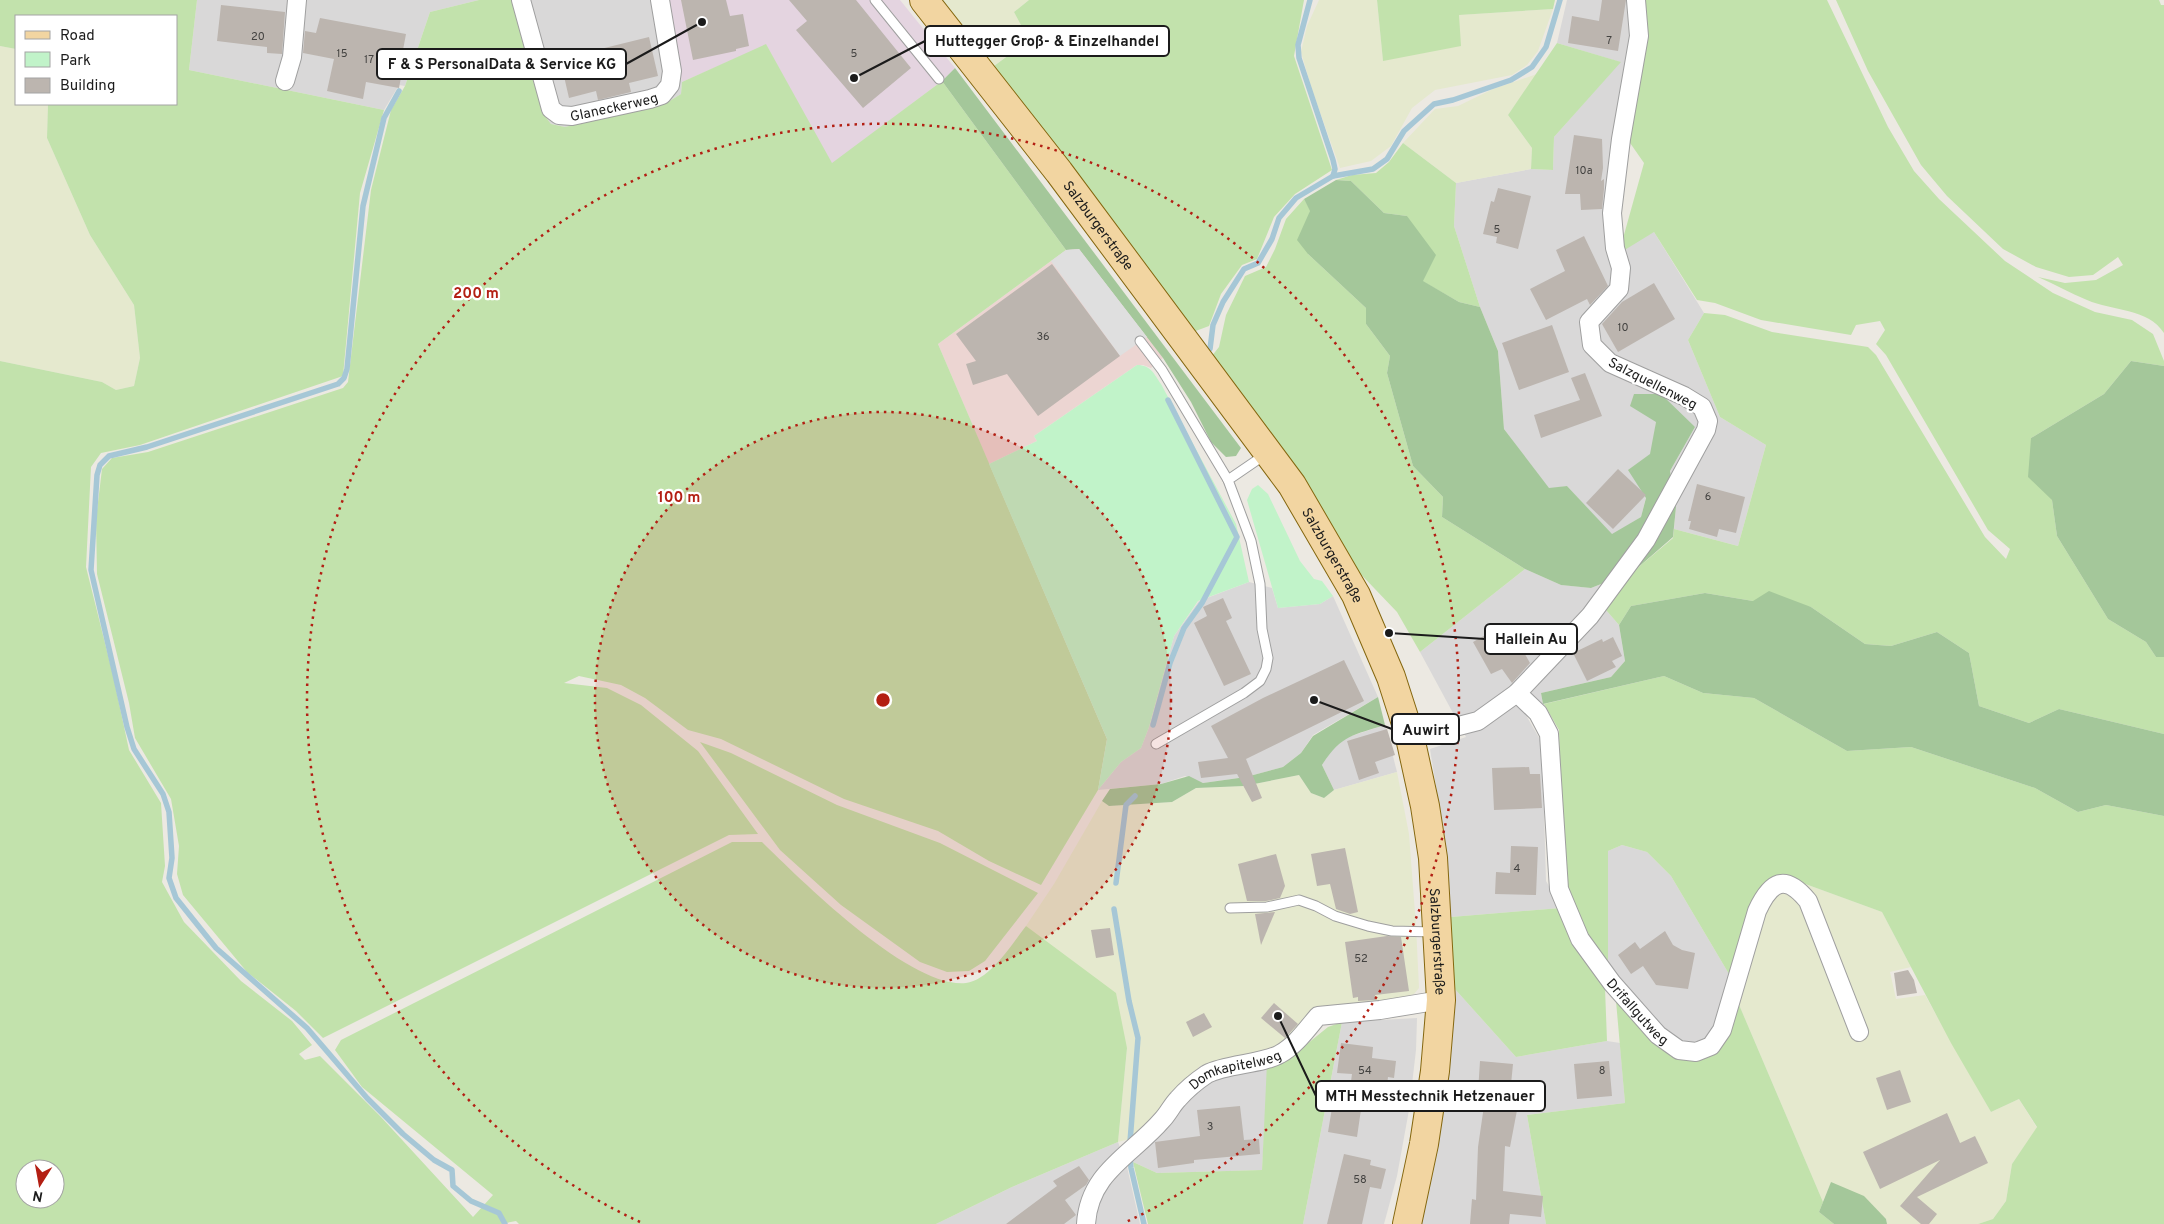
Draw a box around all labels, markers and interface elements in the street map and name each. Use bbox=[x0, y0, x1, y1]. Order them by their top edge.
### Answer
legend bbox=[15, 15, 178, 105]
callout: Huttegger Groß- & Einzelhandel bbox=[925, 26, 1169, 56]
text: Road bbox=[60, 27, 95, 46]
house number: 20 bbox=[251, 30, 265, 44]
text: Huttegger Groß- & Einzelhandel bbox=[935, 33, 1159, 52]
house number: 7 bbox=[1606, 34, 1612, 48]
house number: 15 bbox=[337, 47, 348, 61]
house number: 5 bbox=[851, 47, 858, 61]
callout: F & S PersonalData & Service KG bbox=[377, 49, 626, 79]
text: Park bbox=[60, 52, 91, 71]
house number: 17 bbox=[364, 53, 374, 67]
text: F & S PersonalData & Service KG bbox=[388, 56, 616, 75]
text: Building bbox=[60, 77, 115, 96]
street label: Glaneckerweg bbox=[569, 90, 661, 126]
house number: 10a bbox=[1576, 164, 1593, 178]
street label: Salzburgerstraße bbox=[1059, 178, 1136, 274]
house number: 5 bbox=[1494, 223, 1501, 237]
text: 200 m bbox=[453, 285, 499, 304]
house number: 10 bbox=[1617, 321, 1629, 335]
house number: 36 bbox=[1036, 330, 1050, 344]
street label: Salzquellenweg bbox=[1605, 355, 1700, 414]
text: 100 m bbox=[658, 489, 700, 508]
house number: 6 bbox=[1705, 490, 1711, 504]
street label: Salzburgerstraße bbox=[1297, 505, 1365, 606]
callout: Hallein Au bbox=[1485, 624, 1577, 654]
text: Hallein Au bbox=[1495, 631, 1567, 650]
centre of rings bbox=[874, 691, 892, 709]
callout: Auwirt bbox=[1392, 714, 1459, 744]
text: Auwirt bbox=[1402, 722, 1450, 741]
house number: 4 bbox=[1514, 862, 1521, 876]
street label: Salzburgerstraße bbox=[1425, 887, 1448, 996]
house number: 52 bbox=[1354, 952, 1368, 966]
street label: Drifallgutweg bbox=[1602, 976, 1671, 1050]
street label: Domkapitelweg bbox=[1186, 1048, 1285, 1094]
house number: 54 bbox=[1358, 1064, 1372, 1078]
house number: 8 bbox=[1599, 1064, 1605, 1078]
callout: MTH Messtechnik Hetzenauer bbox=[1316, 1081, 1545, 1111]
text: MTH Messtechnik Hetzenauer bbox=[1325, 1088, 1535, 1107]
house number: 3 bbox=[1207, 1120, 1213, 1134]
north arrow bbox=[15, 1159, 65, 1209]
house number: 58 bbox=[1353, 1173, 1367, 1187]
text: N bbox=[31, 1186, 44, 1205]

